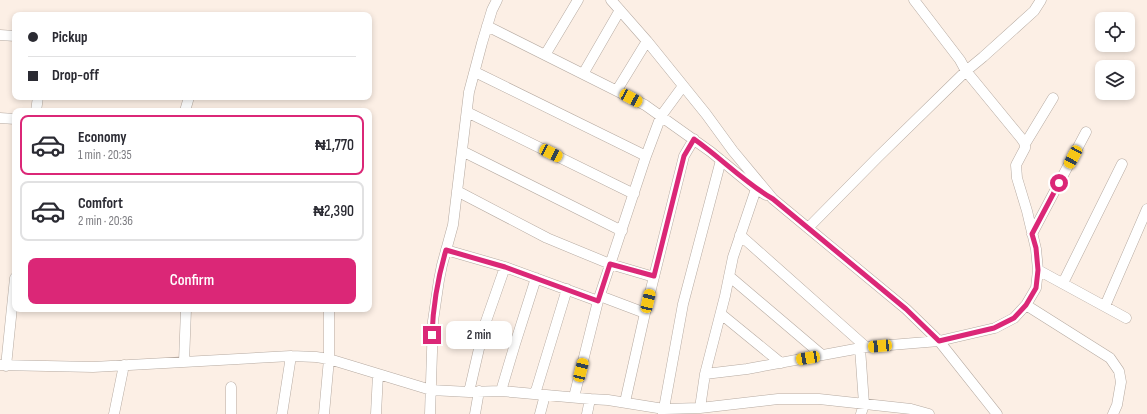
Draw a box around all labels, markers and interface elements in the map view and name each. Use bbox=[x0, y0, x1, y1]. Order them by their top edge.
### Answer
map controls bbox=[1095, 12, 1135, 100]
button: locate bbox=[1095, 12, 1135, 52]
text: Pickup bbox=[52, 28, 88, 47]
button: layers bbox=[1095, 60, 1135, 100]
text: Drop-off bbox=[52, 66, 99, 85]
car bbox=[618, 87, 644, 109]
icon: car bbox=[30, 127, 66, 163]
text: Economy bbox=[78, 128, 127, 147]
text: ₦1,770 bbox=[315, 136, 354, 155]
car bbox=[538, 142, 564, 164]
car bbox=[1062, 144, 1084, 170]
text: 1 min · 20:35 bbox=[78, 147, 132, 163]
route start bbox=[1050, 174, 1068, 192]
icon: car bbox=[30, 193, 66, 229]
text: Comfort bbox=[78, 194, 123, 213]
text: ₦2,390 bbox=[313, 202, 354, 221]
text: 2 min · 20:36 bbox=[78, 213, 133, 229]
button: Confirm bbox=[28, 258, 356, 304]
car bbox=[639, 288, 657, 314]
callout: 2 min bbox=[446, 321, 512, 349]
route end bbox=[423, 326, 441, 344]
text: 2 min bbox=[467, 327, 491, 343]
car bbox=[868, 339, 892, 353]
car bbox=[795, 350, 821, 366]
car bbox=[572, 357, 590, 383]

